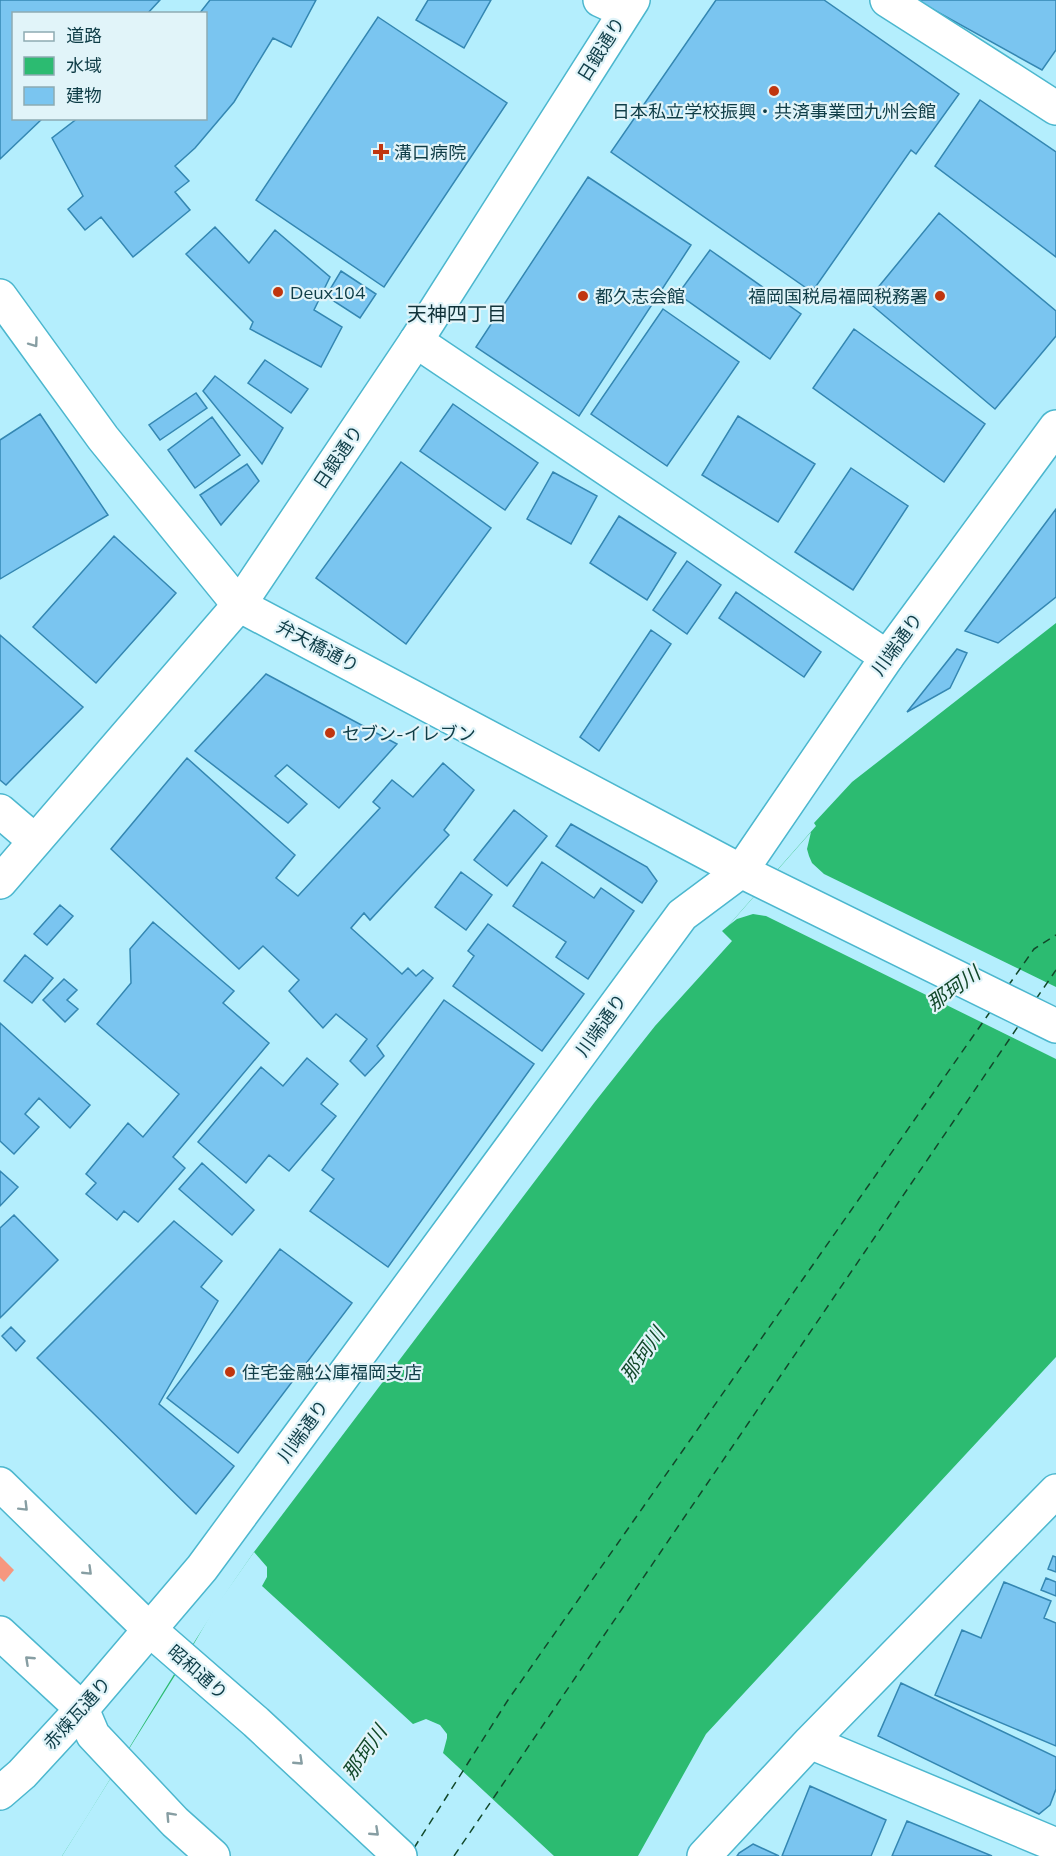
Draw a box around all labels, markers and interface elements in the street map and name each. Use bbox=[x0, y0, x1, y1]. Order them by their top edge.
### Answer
legend bbox=[12, 12, 207, 120]
street label: 日銀通り bbox=[572, 12, 630, 86]
text: 道路 bbox=[66, 24, 102, 47]
text: 水域 bbox=[66, 54, 102, 77]
text: 建物 bbox=[66, 84, 102, 107]
marker: 日本私立学校振興・共済事業団九州会館 bbox=[767, 84, 781, 98]
place label: 日本私立学校振興・共済事業団九州会館 bbox=[612, 100, 936, 123]
place label: 溝口病院 bbox=[394, 141, 466, 164]
marker: 溝口病院 bbox=[372, 143, 390, 161]
place label: Deux104 bbox=[290, 281, 366, 304]
marker: Deux104 bbox=[271, 285, 285, 299]
place label: 都久志会館 bbox=[595, 285, 685, 308]
place label: 福岡国税局福岡税務署 bbox=[748, 285, 928, 308]
marker: 都久志会館 bbox=[576, 289, 590, 303]
marker: 福岡国税局福岡税務署 bbox=[933, 289, 947, 303]
district label: 天神四丁目 bbox=[407, 301, 507, 326]
one-way arrow bbox=[27, 337, 38, 348]
street label: 日銀通り bbox=[308, 421, 368, 493]
street label: 川端通り bbox=[867, 608, 927, 680]
street label: 弁天橋通り bbox=[273, 615, 363, 677]
place label: セブン-イレブン bbox=[342, 722, 476, 745]
marker: セブン-イレブン bbox=[323, 726, 337, 740]
water label: 那珂川 bbox=[921, 959, 986, 1016]
street label: 川端通り bbox=[571, 989, 631, 1061]
water label: 那珂川 bbox=[615, 1321, 671, 1386]
place label: 住宅金融公庫福岡支店 bbox=[242, 1361, 422, 1384]
marker: 住宅金融公庫福岡支店 bbox=[223, 1365, 237, 1379]
street label: 川端通り bbox=[273, 1395, 333, 1467]
one-way arrow bbox=[16, 1499, 27, 1510]
one-way arrow bbox=[81, 1564, 92, 1575]
street label: 昭和通り bbox=[163, 1640, 233, 1704]
one-way arrow bbox=[25, 1656, 36, 1667]
street label: 赤煉瓦通り bbox=[38, 1672, 116, 1754]
water label: 那珂川 bbox=[337, 1719, 393, 1784]
one-way arrow bbox=[292, 1754, 303, 1765]
one-way arrow bbox=[166, 1813, 177, 1823]
one-way arrow bbox=[368, 1825, 379, 1836]

